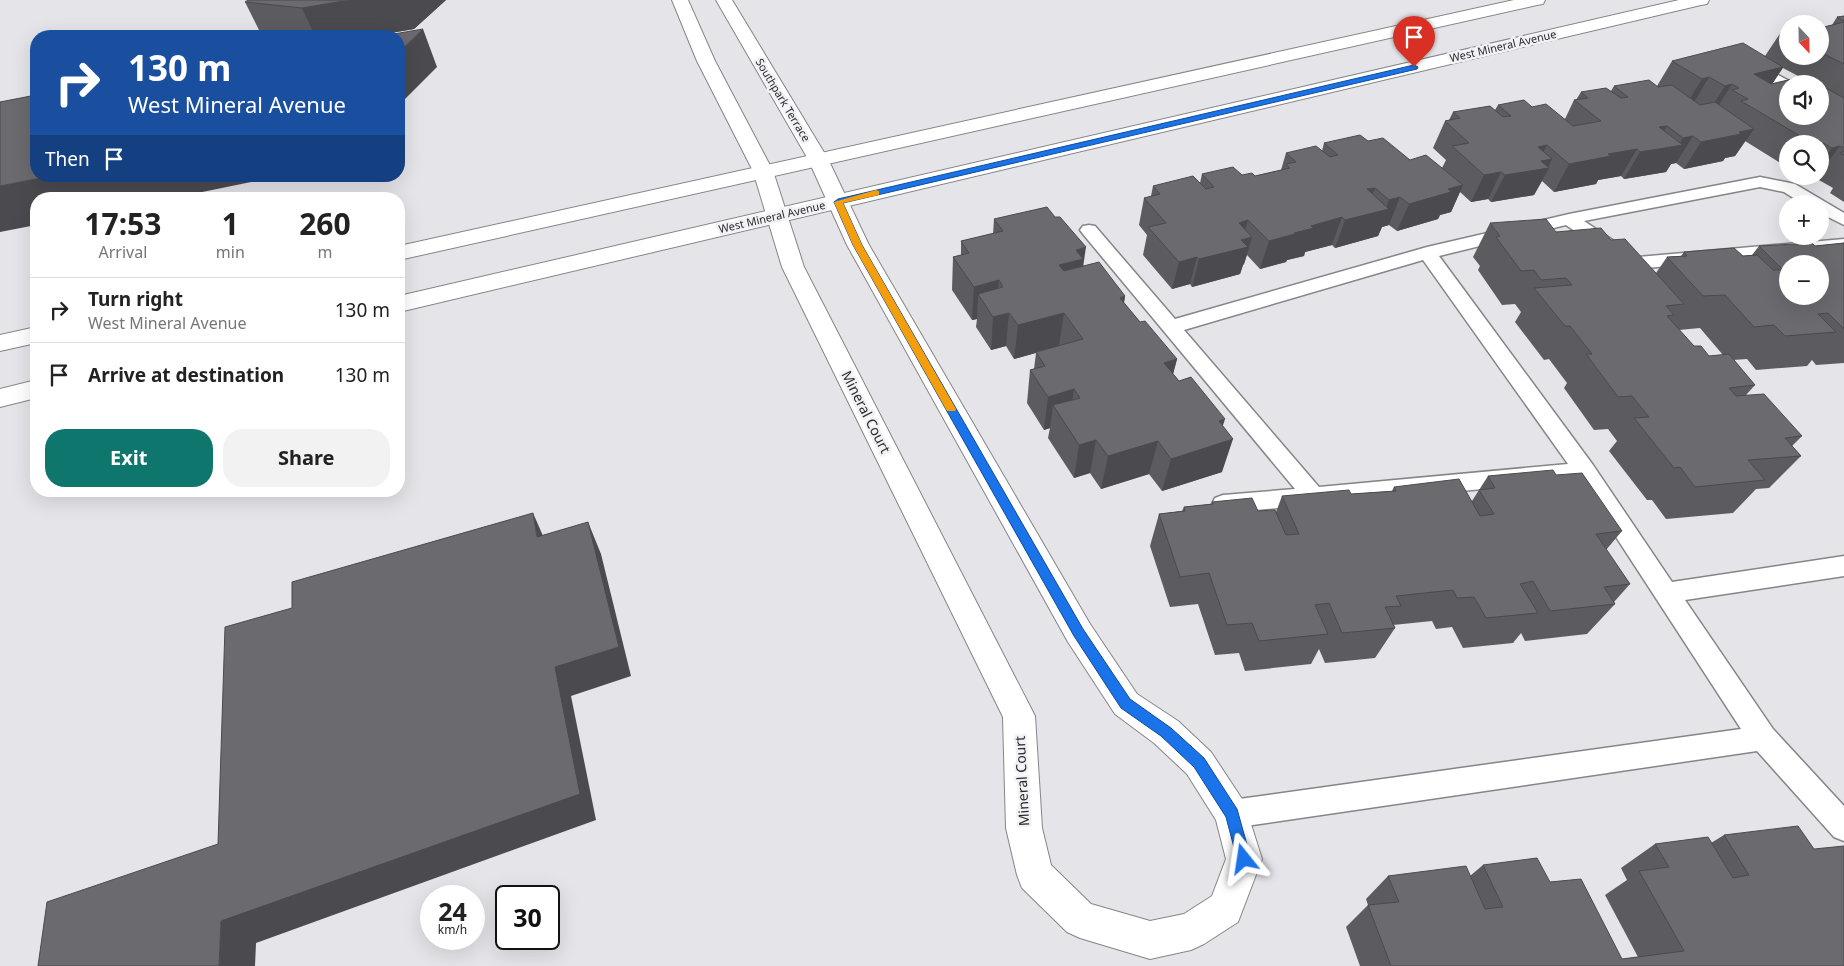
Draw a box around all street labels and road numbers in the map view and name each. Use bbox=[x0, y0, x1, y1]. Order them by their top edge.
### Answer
street label: West Mineral Avenue bbox=[1448, 26, 1558, 65]
street label: Southpark Terrace bbox=[753, 55, 814, 144]
street label: West Mineral Avenue bbox=[717, 197, 827, 236]
street label: Mineral Court bbox=[837, 367, 895, 456]
street label: Mineral Court bbox=[1010, 735, 1033, 827]

